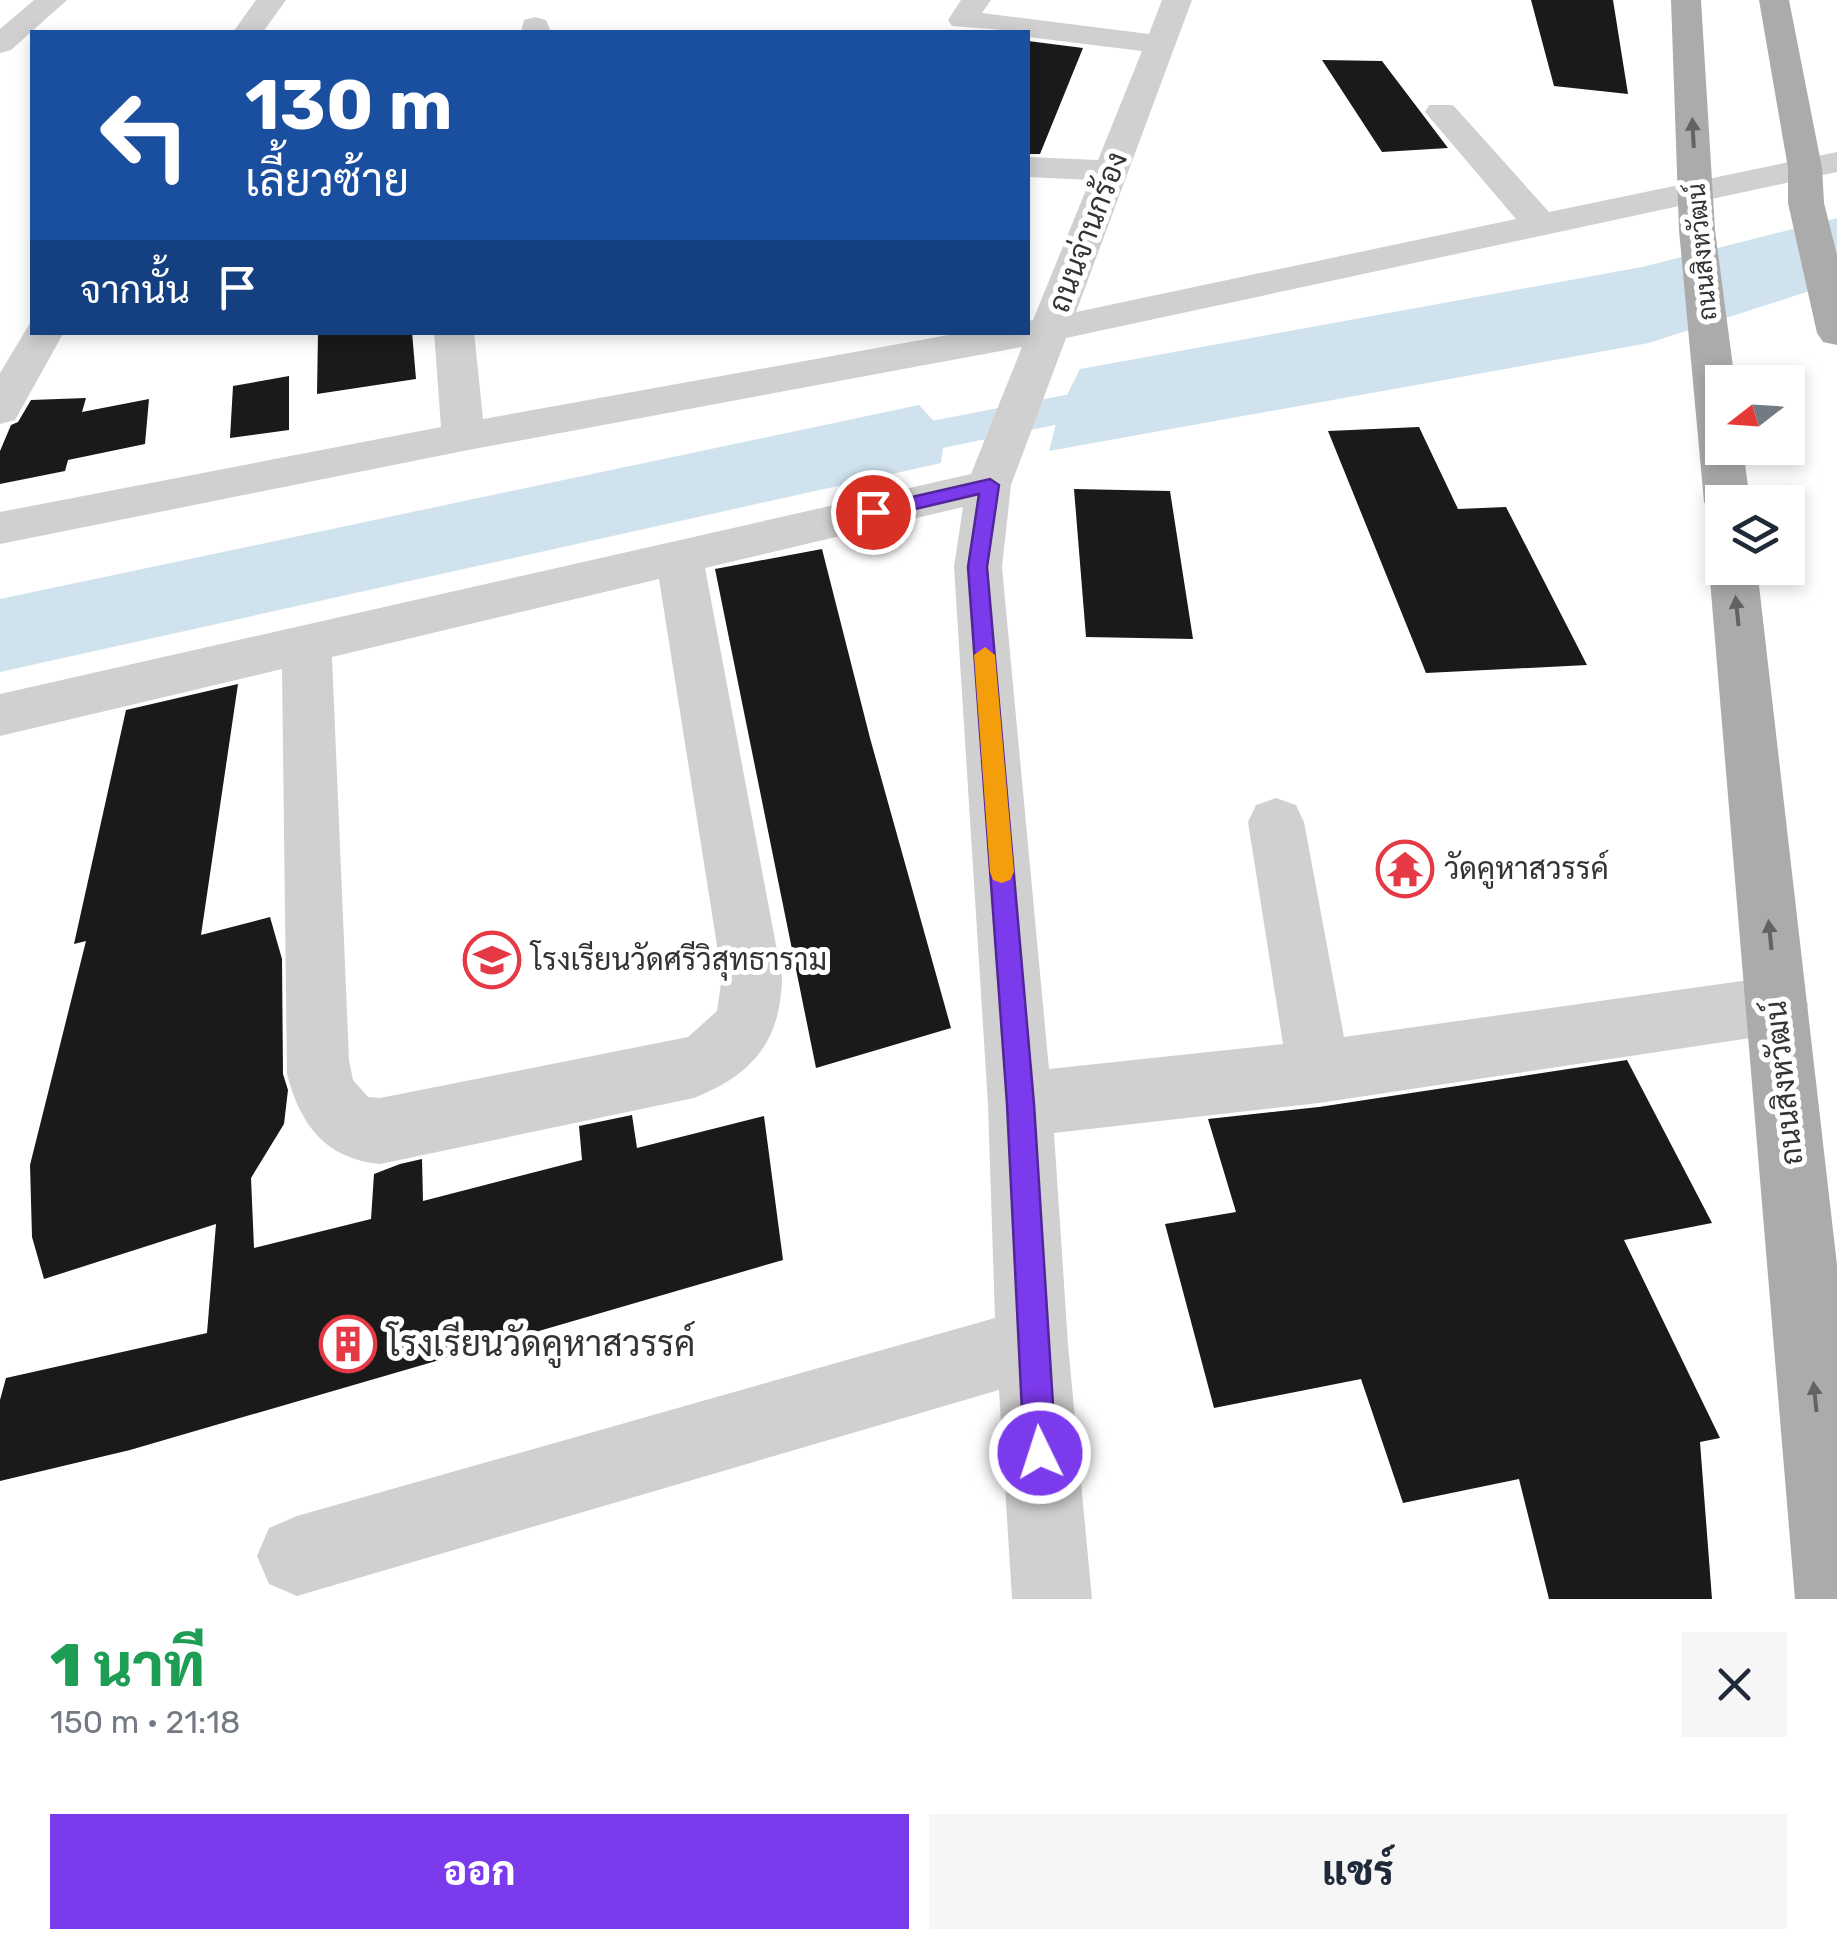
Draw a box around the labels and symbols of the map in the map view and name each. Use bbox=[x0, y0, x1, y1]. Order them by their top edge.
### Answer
one-way arrow bbox=[1684, 116, 1700, 148]
street label: ถนนจ่านกร้อง bbox=[1038, 146, 1135, 317]
street label: ถนนสิงหวัฒน์ bbox=[1679, 182, 1722, 322]
north arrow bbox=[1705, 365, 1805, 465]
pin bbox=[831, 470, 916, 555]
one-way arrow bbox=[1729, 595, 1745, 627]
temple icon: วัดคูหาสวรรค์ bbox=[1375, 839, 1435, 899]
place label: วัดคูหาสวรรค์ bbox=[1444, 849, 1609, 889]
one-way arrow bbox=[1762, 918, 1778, 950]
school or university icon: โรงเรียนวัดศรีวิสุทธาราม bbox=[462, 930, 522, 990]
place label: โรงเรียนวัดศรีวิสุทธาราม bbox=[529, 940, 827, 981]
street label: ถนนสิงหวัฒน์ bbox=[1755, 999, 1811, 1167]
building icon: โรงเรียนวัดคูหาสวรรค์ bbox=[318, 1314, 378, 1374]
place label: โรงเรียนวัดคูหาสวรรค์ bbox=[385, 1321, 695, 1368]
one-way arrow bbox=[1807, 1381, 1823, 1413]
position arrow bbox=[988, 1401, 1092, 1505]

